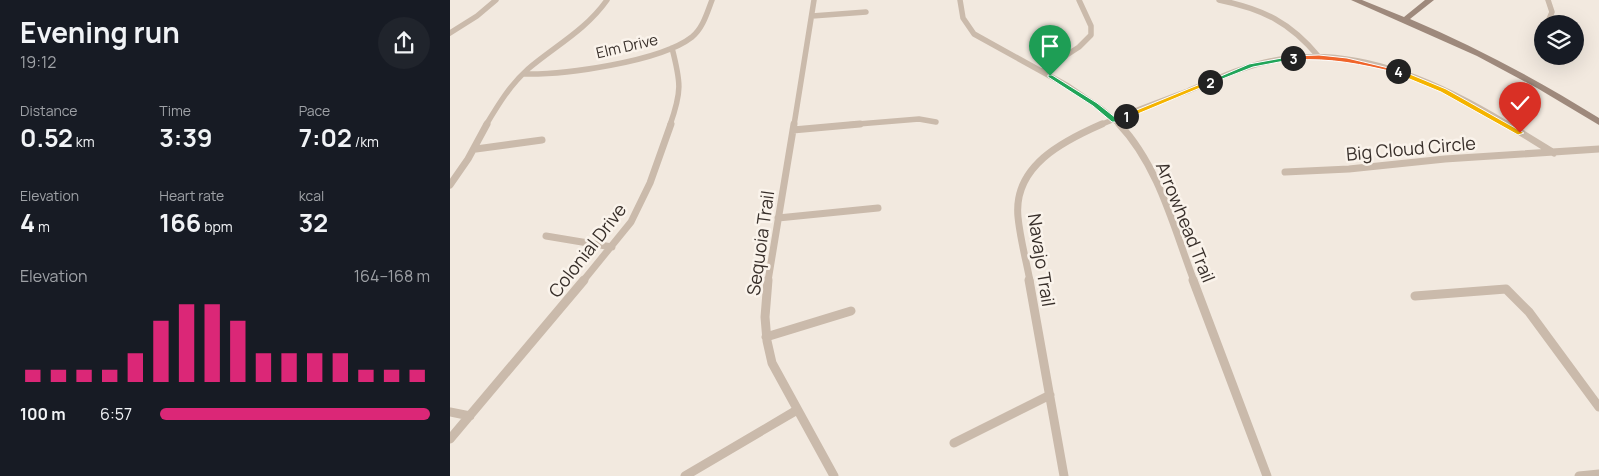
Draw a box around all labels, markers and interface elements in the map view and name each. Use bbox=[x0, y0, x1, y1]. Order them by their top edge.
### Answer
text: Evening run bbox=[20, 13, 180, 51]
map controls bbox=[1534, 15, 1584, 65]
button: layers bbox=[1534, 15, 1584, 65]
button: share bbox=[378, 17, 430, 69]
pin bbox=[1029, 25, 1071, 76]
street label: Elm Drive bbox=[594, 29, 660, 63]
icon: arrive bbox=[1036, 32, 1064, 60]
pin: 3 bbox=[1280, 46, 1306, 70]
text: 3 bbox=[1289, 49, 1298, 68]
text: 19:12 bbox=[20, 51, 56, 73]
pin: 4 bbox=[1386, 58, 1410, 84]
text: 4 bbox=[1394, 62, 1403, 81]
pin: 2 bbox=[1198, 70, 1222, 94]
text: 2 bbox=[1206, 73, 1215, 92]
pin bbox=[1499, 82, 1541, 133]
icon: check bbox=[1506, 89, 1534, 117]
text: Distance bbox=[20, 101, 77, 120]
text: Time bbox=[159, 101, 191, 120]
text: Pace bbox=[299, 101, 330, 120]
pin: 1 bbox=[1114, 104, 1138, 128]
text: 1 bbox=[1123, 107, 1130, 126]
text: 0.52 bbox=[20, 120, 73, 155]
text: 3:39 bbox=[159, 120, 213, 155]
text: 7:02 bbox=[299, 120, 352, 155]
street label: Big Cloud Circle bbox=[1345, 130, 1477, 166]
text: km bbox=[73, 132, 95, 151]
text: /km bbox=[352, 132, 379, 151]
street label: Arrowhead Trail bbox=[1151, 158, 1221, 286]
text: Elevation bbox=[20, 186, 79, 205]
text: Heart rate bbox=[159, 186, 224, 205]
text: kcal bbox=[299, 186, 324, 205]
street label: Sequoia Trail bbox=[741, 189, 779, 297]
street label: Colonial Drive bbox=[543, 198, 631, 302]
text: 4 bbox=[20, 205, 35, 240]
text: 166 bbox=[159, 205, 201, 240]
text: 32 bbox=[299, 205, 328, 240]
street label: Navajo Trail bbox=[1023, 212, 1061, 308]
text: m bbox=[35, 217, 50, 236]
text: bpm bbox=[201, 217, 233, 236]
text: Elevation bbox=[20, 265, 88, 287]
text: 164–168 m bbox=[354, 265, 430, 287]
text: 100 m bbox=[20, 403, 66, 425]
text: 6:57 bbox=[100, 403, 132, 425]

